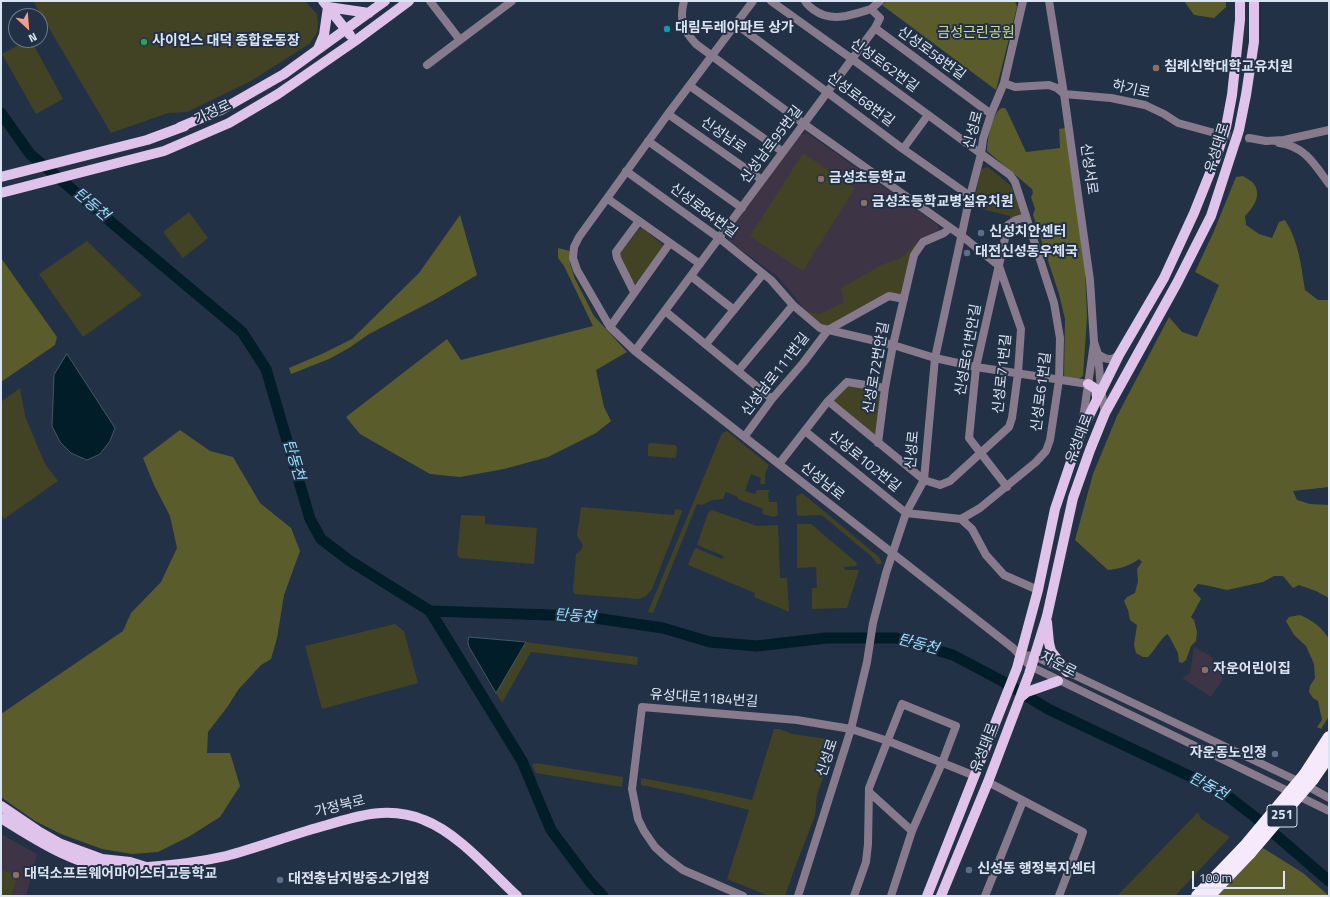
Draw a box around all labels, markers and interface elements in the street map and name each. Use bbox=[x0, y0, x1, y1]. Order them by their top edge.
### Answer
north arrow bbox=[8, 8, 48, 48]
place label: 대림두레아파트 상가 bbox=[675, 21, 794, 37]
marker: 대림두레아파트 상가 bbox=[662, 24, 672, 34]
street label: 신성로58번길 bbox=[894, 24, 968, 84]
park label: 금성근린공원 bbox=[937, 26, 1015, 42]
text: N bbox=[26, 29, 40, 47]
place label: 사이언스 대덕 종합운동장 bbox=[152, 34, 300, 50]
street label: 신성로62번길 bbox=[847, 36, 921, 96]
marker: 사이언스 대덕 종합운동장 bbox=[139, 37, 149, 47]
place label: 침례신학대학교유치원 bbox=[1164, 60, 1293, 76]
marker: 침례신학대학교유치원 bbox=[1151, 63, 1161, 73]
street label: 신성로68번길 bbox=[823, 69, 897, 131]
street label: 하기로 bbox=[1110, 77, 1152, 103]
street label: 가정로 bbox=[192, 97, 234, 129]
street label: 신성남로95번길 bbox=[737, 103, 807, 187]
street label: 신성로 bbox=[961, 109, 987, 151]
street label: 신성남로 bbox=[697, 114, 749, 158]
street label: 유성대로 bbox=[1202, 121, 1234, 175]
street label: 신성서로 bbox=[1076, 142, 1100, 196]
place label: 금성초등학교 bbox=[829, 171, 906, 187]
marker: 금성초등학교 bbox=[816, 174, 826, 184]
street label: 신성로84번길 bbox=[666, 180, 740, 242]
water label: 탄동천 bbox=[69, 185, 113, 225]
place label: 금성초등학교병설유치원 bbox=[872, 195, 1014, 211]
marker: 금성초등학교병설유치원 bbox=[859, 198, 869, 208]
place label: 신성치안센터 bbox=[989, 225, 1066, 241]
marker: 신성치안센터 bbox=[976, 228, 986, 238]
place label: 대전신성동우체국 bbox=[975, 245, 1078, 261]
marker: 대전신성동우체국 bbox=[962, 248, 972, 258]
street label: 신성로61번안길 bbox=[953, 303, 985, 397]
street label: 신성로72번안길 bbox=[861, 321, 893, 415]
street label: 신성남로111번길 bbox=[738, 330, 814, 420]
street label: 신성로71번길 bbox=[990, 333, 1016, 415]
street label: 신성로61번길 bbox=[1029, 351, 1055, 433]
street label: 유성대로 bbox=[1063, 412, 1097, 466]
street label: 신성로102번길 bbox=[825, 428, 903, 496]
street label: 신성로 bbox=[903, 430, 923, 470]
water label: 탄동천 bbox=[278, 438, 308, 482]
street label: 신성남로 bbox=[797, 459, 847, 505]
water label: 탄동천 bbox=[554, 607, 596, 627]
water label: 탄동천 bbox=[896, 631, 940, 659]
street label: 자운로 bbox=[1037, 649, 1079, 681]
place label: 자운어린이집 bbox=[1213, 662, 1290, 678]
marker: 자운어린이집 bbox=[1200, 665, 1210, 675]
street label: 유성대로1184번길 bbox=[649, 687, 759, 711]
street label: 유성대로 bbox=[968, 721, 1002, 775]
street label: 신성로 bbox=[814, 737, 842, 779]
place label: 자운동노인정 bbox=[1190, 746, 1267, 762]
marker: 자운동노인정 bbox=[1270, 749, 1280, 759]
water label: 탄동천 bbox=[1185, 769, 1231, 805]
street label: 가정북로 bbox=[313, 793, 367, 821]
road number: 251 bbox=[1267, 805, 1297, 827]
place label: 신성동 행정복지센터 bbox=[977, 862, 1096, 878]
scale bar bbox=[1194, 863, 1287, 889]
marker: 신성동 행정복지센터 bbox=[964, 865, 974, 875]
place label: 대덕소프트웨어마이스터고등학교 bbox=[24, 867, 217, 883]
text: 100 m bbox=[1199, 868, 1232, 887]
marker: 대덕소프트웨어마이스터고등학교 bbox=[11, 870, 21, 880]
place label: 대전충남지방중소기업청 bbox=[288, 872, 430, 888]
marker: 대전충남지방중소기업청 bbox=[275, 875, 285, 885]

